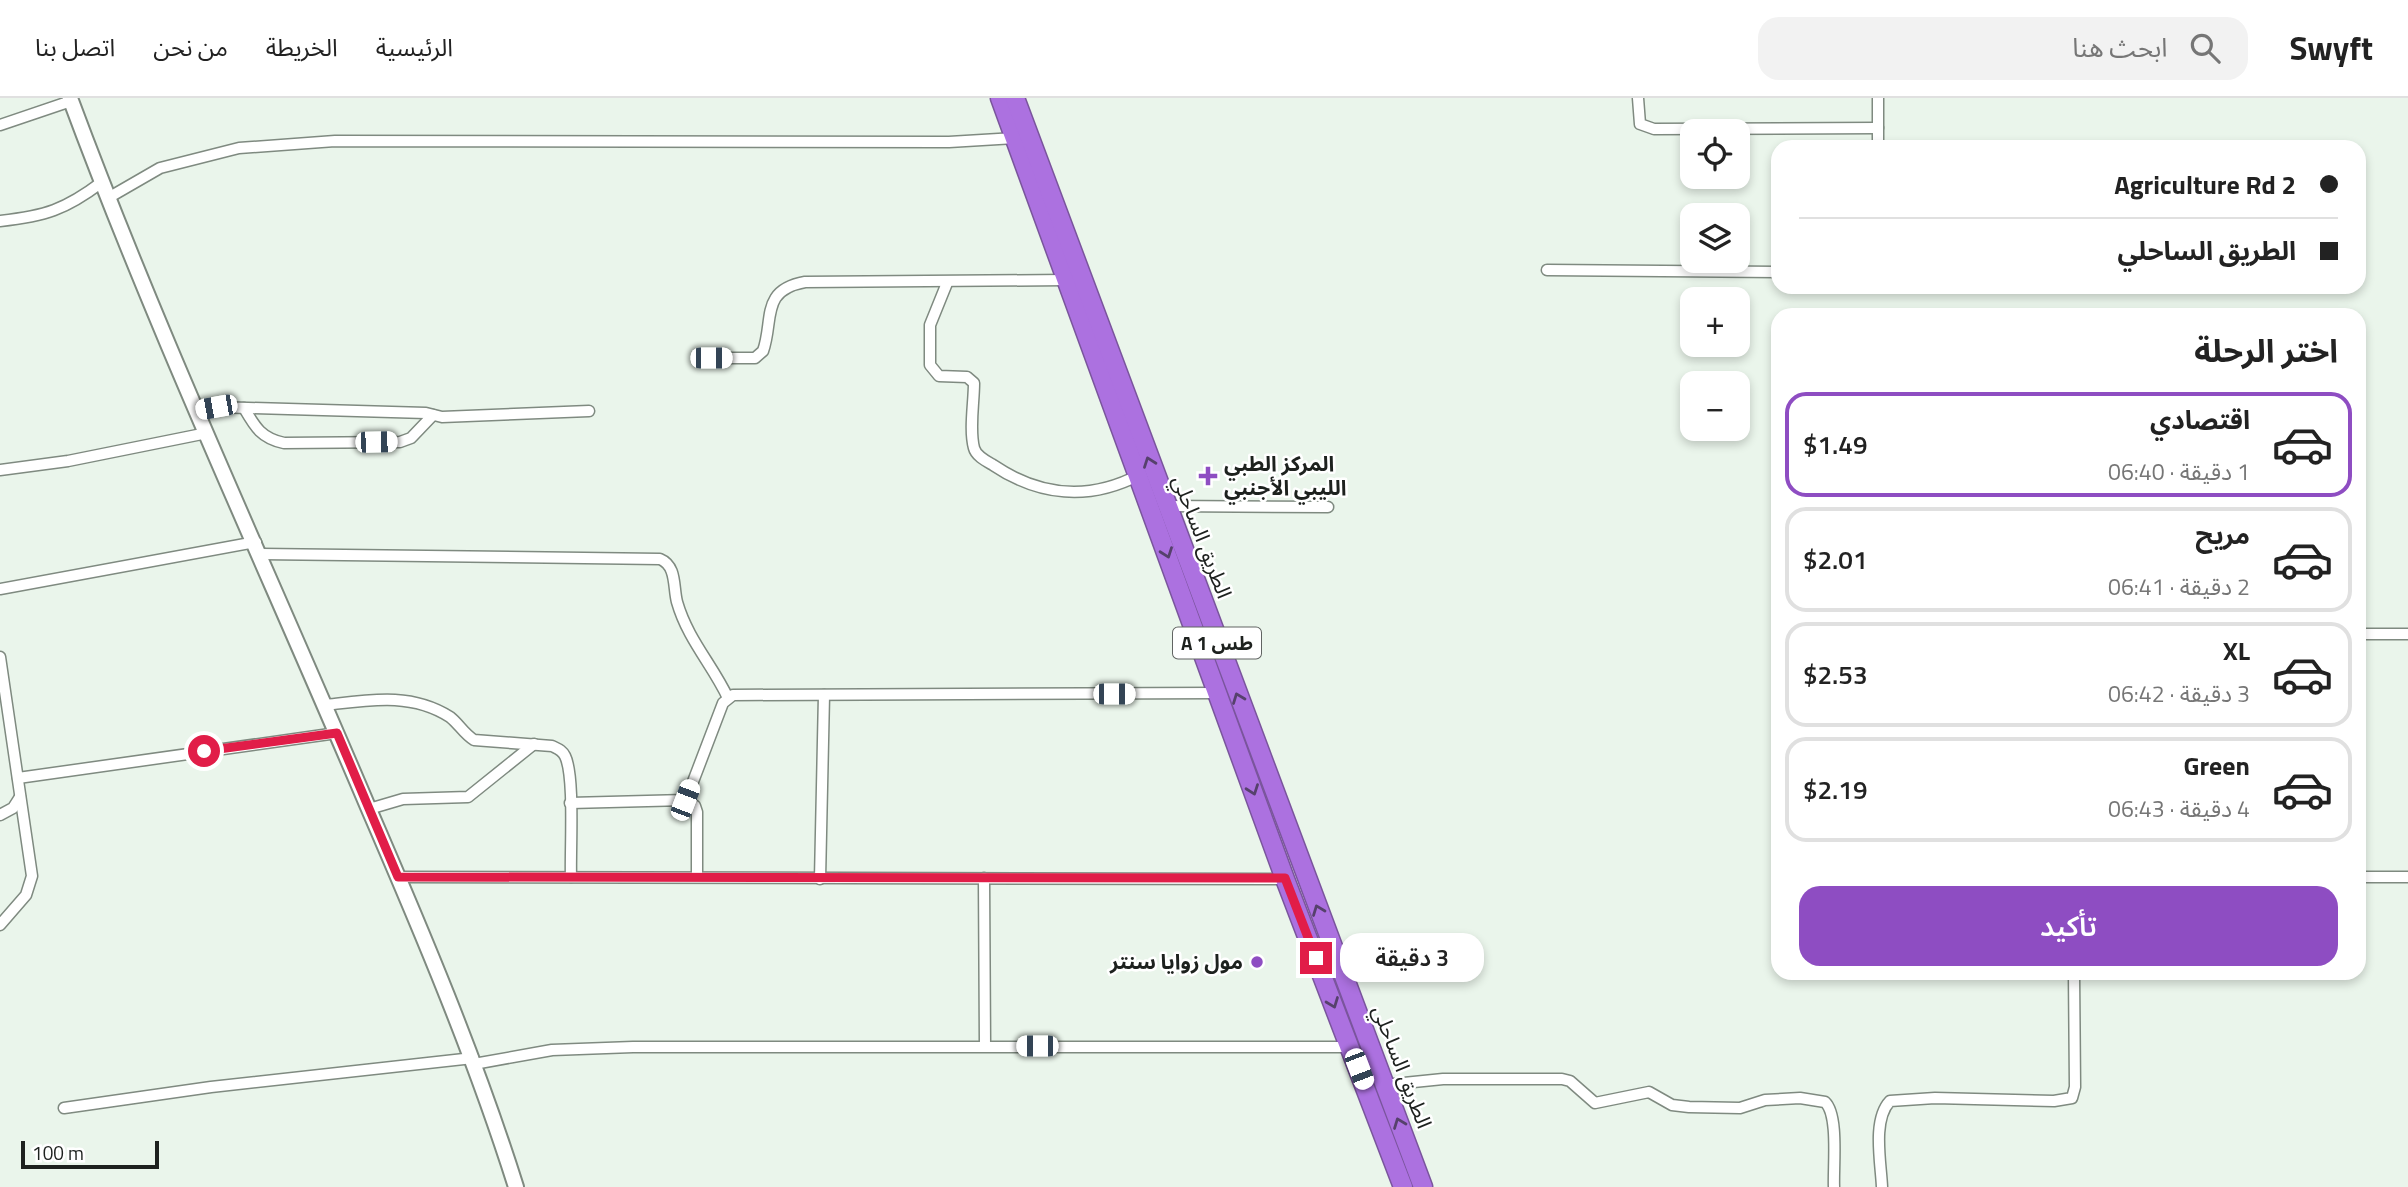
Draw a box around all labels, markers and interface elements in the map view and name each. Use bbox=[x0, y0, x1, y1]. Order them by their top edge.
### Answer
search box bbox=[1758, 17, 2248, 80]
text: Swyft bbox=[2290, 23, 2373, 73]
text: ابحث هنا bbox=[2072, 28, 2168, 67]
text: اتصل بنا bbox=[35, 29, 115, 65]
text: من نحن bbox=[153, 29, 228, 65]
text: الخريطة bbox=[266, 29, 338, 65]
text: الرئيسية bbox=[376, 29, 453, 65]
icon: search bbox=[2186, 29, 2224, 67]
map controls bbox=[1680, 119, 1750, 441]
button: locate bbox=[1680, 119, 1750, 189]
text: Agriculture Rd 2 bbox=[2114, 165, 2296, 204]
button: layers bbox=[1680, 203, 1750, 273]
text: الطريق الساحلي bbox=[2117, 231, 2296, 270]
button: + bbox=[1680, 287, 1750, 357]
text: اختر الرحلة bbox=[2194, 326, 2338, 374]
car bbox=[691, 348, 733, 369]
button: − bbox=[1680, 371, 1750, 441]
car bbox=[194, 393, 239, 421]
text: اقتصادي bbox=[2150, 400, 2250, 439]
icon: car bbox=[2271, 413, 2334, 476]
text: $1.49 bbox=[1803, 425, 1867, 464]
car bbox=[355, 431, 398, 453]
place label: المركز الطبي الليبي الأجنبي bbox=[1224, 447, 1346, 505]
text: 1 دقيقة · 06:40 bbox=[2108, 454, 2250, 489]
one-way arrow bbox=[1143, 456, 1157, 468]
marker: المركز الطبي الليبي الأجنبي bbox=[1198, 466, 1218, 486]
street label: الطريق الساحلي bbox=[1164, 470, 1241, 603]
text: مريح bbox=[2195, 515, 2250, 554]
icon: car bbox=[2271, 528, 2334, 591]
text: $2.01 bbox=[1803, 540, 1867, 579]
one-way arrow bbox=[1159, 546, 1173, 558]
text: 2 دقيقة · 06:41 bbox=[2108, 569, 2250, 604]
road number: A 1 طس bbox=[1173, 628, 1261, 658]
text: XL bbox=[2223, 631, 2250, 670]
icon: car bbox=[2271, 643, 2334, 706]
text: $2.53 bbox=[1803, 655, 1867, 694]
text: 3 دقيقة · 06:42 bbox=[2108, 676, 2250, 711]
car bbox=[1094, 684, 1136, 705]
one-way arrow bbox=[1232, 692, 1246, 704]
route start bbox=[188, 735, 220, 767]
text: Green bbox=[2184, 746, 2250, 785]
icon: car bbox=[2271, 758, 2334, 821]
text: $2.19 bbox=[1803, 770, 1867, 809]
car bbox=[668, 777, 703, 823]
one-way arrow bbox=[1245, 783, 1259, 795]
text: 4 دقيقة · 06:43 bbox=[2108, 791, 2250, 826]
button: تأكيد bbox=[1799, 886, 2338, 966]
one-way arrow bbox=[1313, 905, 1327, 917]
callout: 3 دقيقة bbox=[1340, 934, 1484, 982]
text: 3 دقيقة bbox=[1375, 940, 1449, 975]
route end bbox=[1300, 942, 1332, 974]
place label: مول زوايا سنتر bbox=[1109, 945, 1243, 977]
marker: مول زوايا سنتر bbox=[1249, 954, 1265, 970]
one-way arrow bbox=[1325, 996, 1339, 1008]
street label: الطريق الساحلي bbox=[1364, 1000, 1441, 1133]
car bbox=[1017, 1036, 1059, 1057]
car bbox=[1342, 1046, 1377, 1092]
one-way arrow bbox=[1393, 1118, 1407, 1130]
scale bar bbox=[21, 1138, 159, 1170]
text: 100 m bbox=[32, 1138, 84, 1167]

